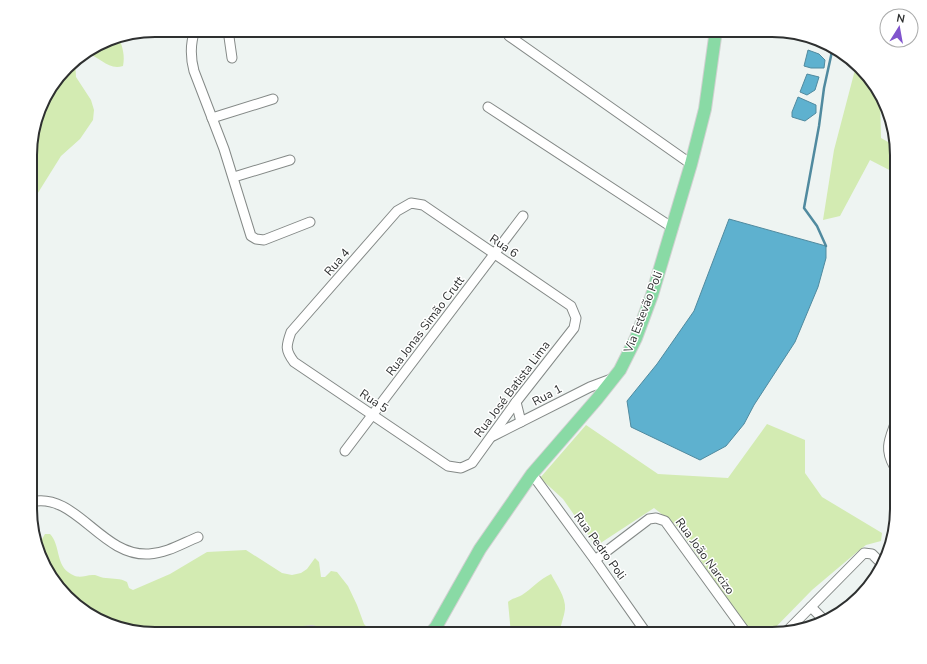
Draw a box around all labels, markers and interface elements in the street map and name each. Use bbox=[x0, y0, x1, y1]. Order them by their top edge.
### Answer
north arrow bbox=[879, 8, 919, 48]
text: N bbox=[895, 11, 906, 27]
street label: Rua 6 bbox=[487, 231, 521, 261]
street label: Rua 4 bbox=[321, 245, 353, 279]
street label: Via Estevão Poli bbox=[620, 269, 666, 356]
street label: Rua Jonas Simão Crutt bbox=[382, 272, 468, 379]
street label: Rua José Batista Lima bbox=[470, 338, 554, 440]
street label: Rua 1 bbox=[529, 381, 565, 409]
street label: Rua 5 bbox=[357, 386, 391, 416]
street label: Rua Pedro Poli bbox=[570, 509, 630, 583]
street label: Rua João Narcizo bbox=[672, 515, 738, 598]

